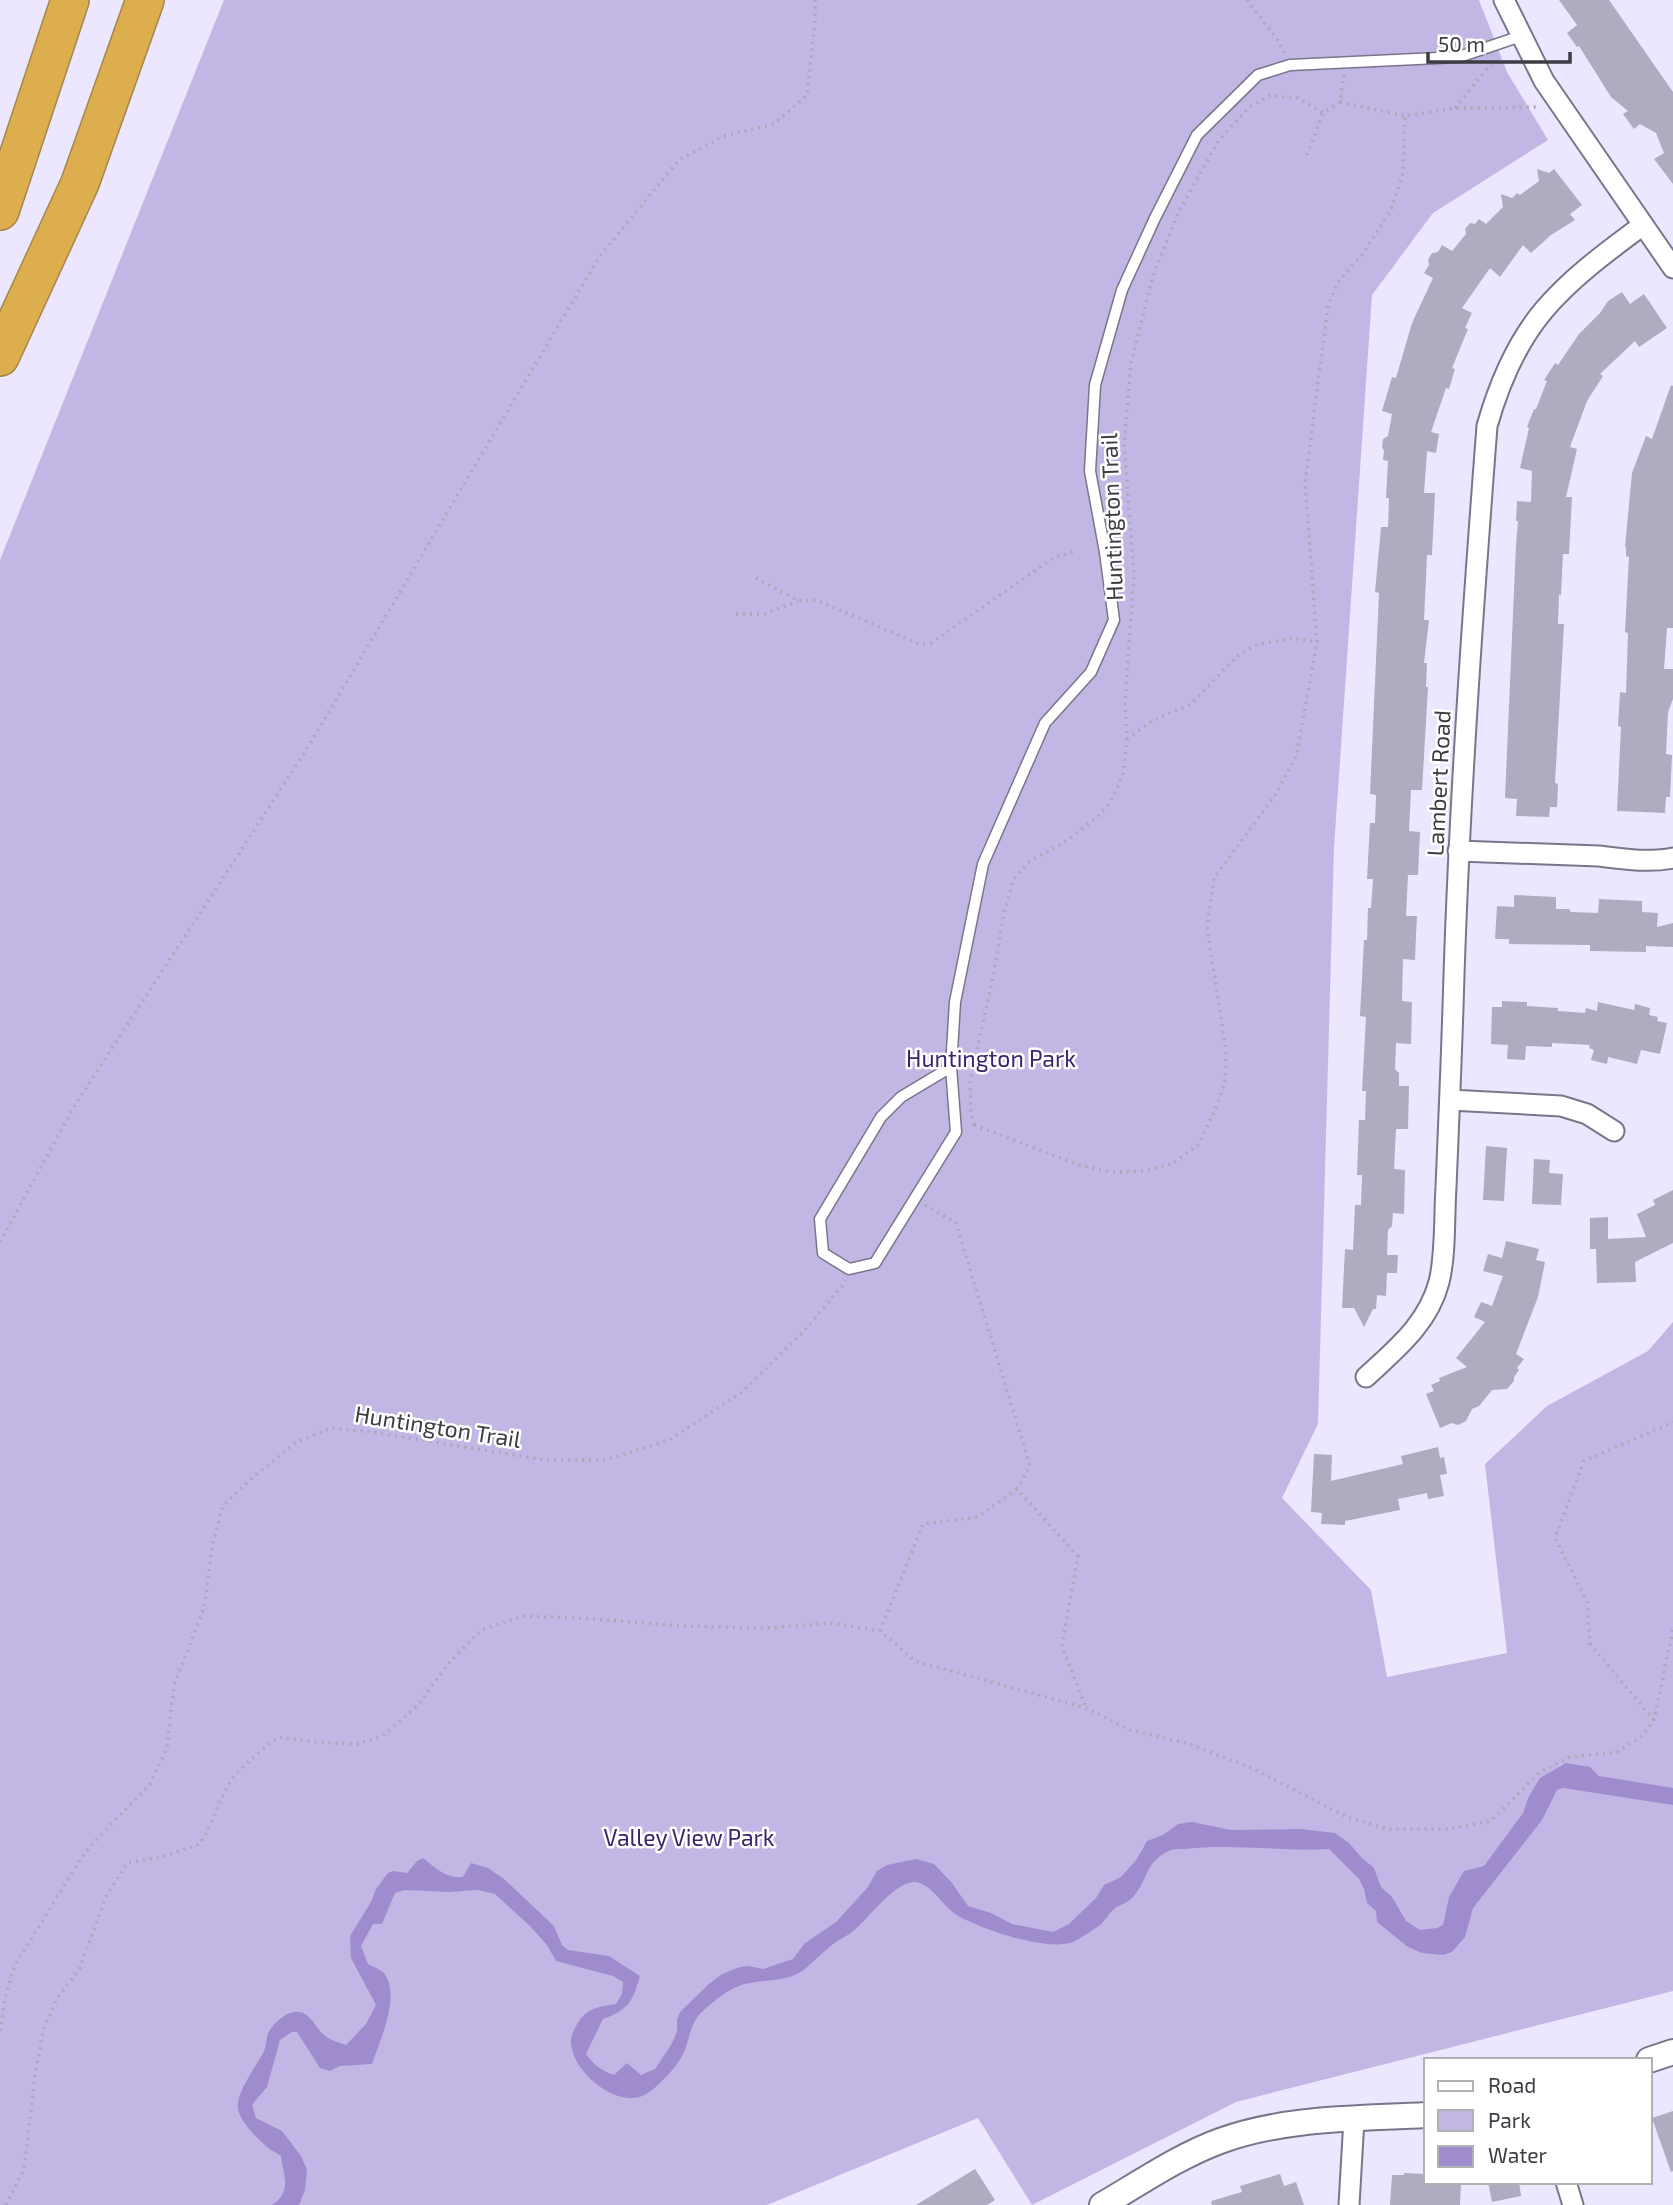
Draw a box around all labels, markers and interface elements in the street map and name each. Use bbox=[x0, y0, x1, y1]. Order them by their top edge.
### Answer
scale bar bbox=[1428, 21, 1570, 65]
text: 50 m bbox=[1438, 31, 1485, 56]
street label: Huntington Trail bbox=[1094, 432, 1128, 601]
street label: Lambert Road bbox=[1420, 709, 1456, 857]
park label: Huntington Park bbox=[906, 1044, 1076, 1072]
street label: Huntington Trail bbox=[353, 1399, 523, 1453]
park label: Valley View Park bbox=[604, 1823, 775, 1851]
legend bbox=[1424, 2058, 1652, 2184]
text: Road bbox=[1488, 2072, 1536, 2097]
text: Park bbox=[1488, 2107, 1531, 2132]
text: Water bbox=[1488, 2142, 1547, 2167]

